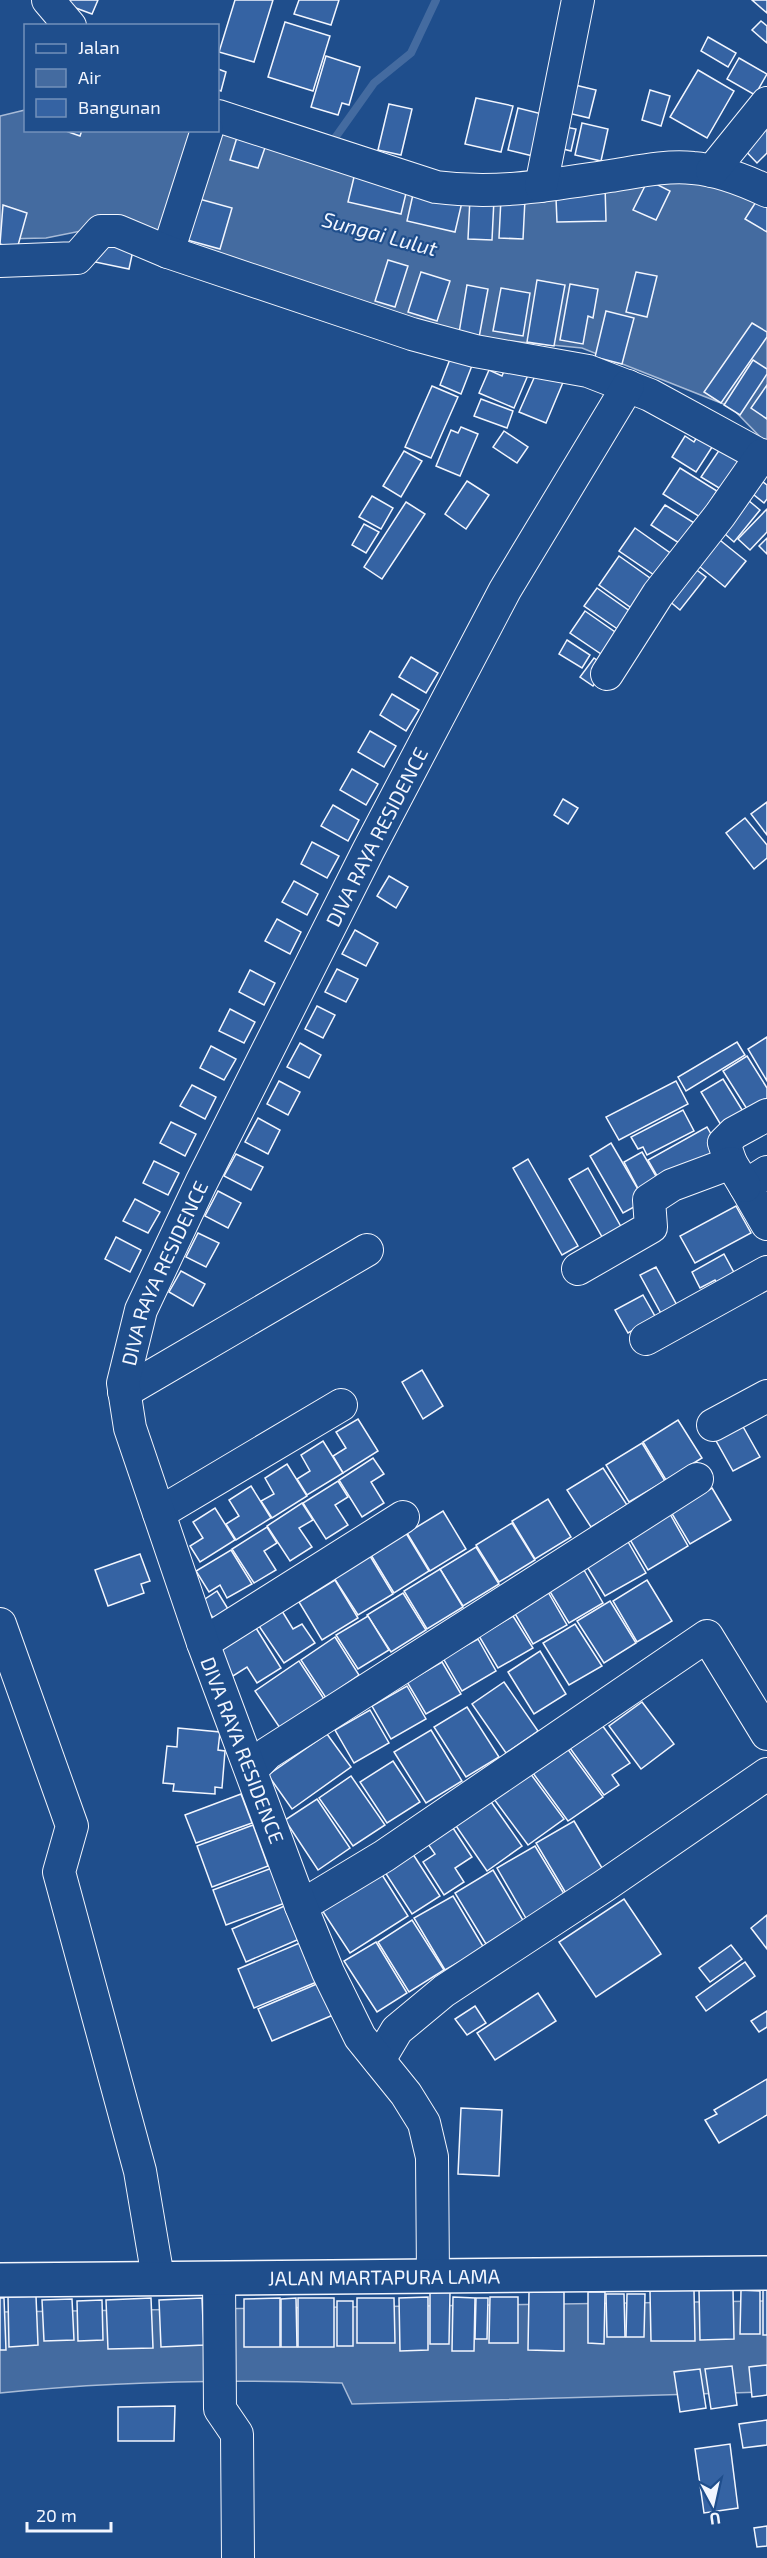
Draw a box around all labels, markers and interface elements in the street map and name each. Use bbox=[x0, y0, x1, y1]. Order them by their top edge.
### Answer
legend bbox=[24, 24, 219, 132]
text: Jalan bbox=[78, 36, 120, 58]
text: Air bbox=[78, 66, 101, 88]
text: Bangunan bbox=[78, 96, 161, 118]
water label: Sungai Lulut bbox=[320, 206, 440, 260]
street label: DIVA RAYA RESIDENCE bbox=[320, 743, 432, 930]
street label: DIVA RAYA RESIDENCE bbox=[116, 1177, 212, 1368]
street label: DIVA RAYA RESIDENCE bbox=[196, 1653, 290, 1847]
street label: JALAN MARTAPURA LAMA bbox=[268, 2263, 501, 2290]
north arrow bbox=[683, 2474, 743, 2534]
scale bar bbox=[27, 2495, 111, 2533]
text: 20 m bbox=[36, 2504, 77, 2526]
text: U bbox=[708, 2509, 722, 2530]

